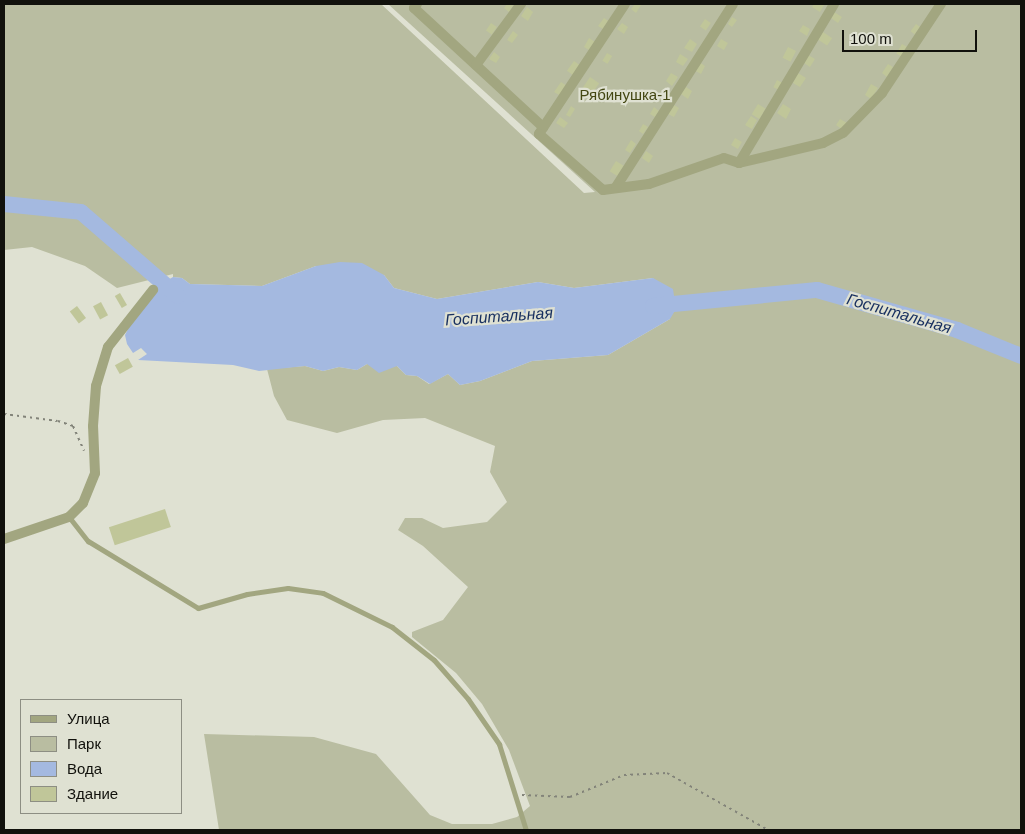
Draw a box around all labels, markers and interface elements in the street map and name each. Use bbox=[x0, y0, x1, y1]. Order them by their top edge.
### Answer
scale bar bbox=[845, 20, 980, 52]
text: 100 m bbox=[850, 30, 892, 47]
park label: Рябинушка-1 bbox=[580, 86, 670, 104]
water label: Госпитальная bbox=[844, 290, 954, 338]
water label: Госпитальная bbox=[444, 304, 554, 330]
legend bbox=[20, 699, 182, 814]
text: Улица bbox=[67, 710, 110, 727]
text: Парк bbox=[67, 735, 101, 752]
text: Вода bbox=[67, 760, 102, 777]
text: Здание bbox=[67, 785, 118, 802]

